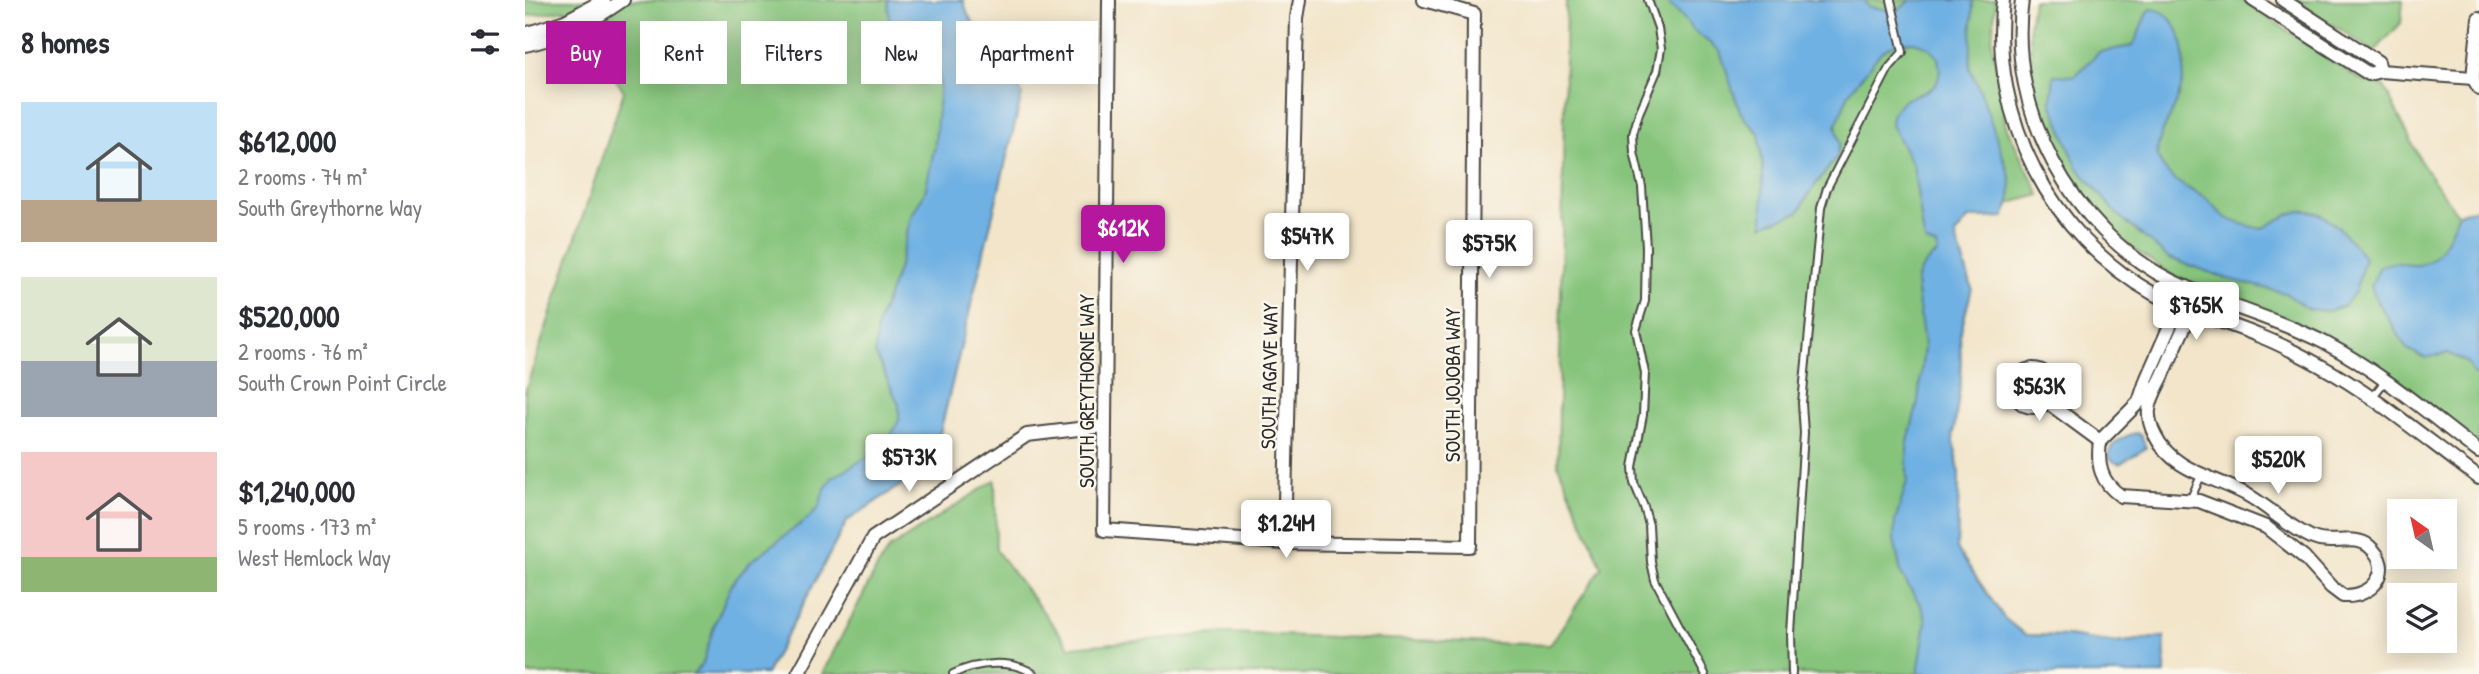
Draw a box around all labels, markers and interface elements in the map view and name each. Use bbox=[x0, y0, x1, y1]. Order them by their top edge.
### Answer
chip: Buy bbox=[546, 21, 626, 84]
chip: Rent bbox=[640, 21, 727, 84]
chip: Filters bbox=[741, 21, 847, 84]
chip: New bbox=[861, 21, 942, 84]
chip: Apartment bbox=[956, 21, 1098, 84]
text: 8 homes bbox=[21, 22, 109, 62]
icon: filters bbox=[466, 23, 504, 61]
text: $612,000 bbox=[238, 121, 337, 161]
icon: home bbox=[77, 130, 161, 214]
text: 2 rooms · 74 m² bbox=[238, 161, 367, 192]
text: South Greythorne Way bbox=[238, 192, 422, 223]
pin: $612K bbox=[1074, 205, 1172, 265]
text: $612K bbox=[1097, 212, 1149, 243]
pin: $547K bbox=[1258, 214, 1356, 273]
text: $547K bbox=[1280, 220, 1334, 251]
pin: $575K bbox=[1440, 220, 1538, 280]
text: $575K bbox=[1462, 227, 1516, 258]
pin: $765K bbox=[2147, 282, 2245, 342]
text: $765K bbox=[2169, 289, 2223, 320]
street label: SOUTH GREYTHORNE WAY bbox=[1072, 293, 1101, 488]
text: $520,000 bbox=[238, 296, 340, 336]
street label: SOUTH AGAVE WAY bbox=[1253, 302, 1285, 449]
icon: home bbox=[77, 305, 161, 389]
street label: SOUTH JOJOBA WAY bbox=[1438, 307, 1467, 462]
text: 2 rooms · 76 m² bbox=[238, 336, 368, 367]
pin: $563K bbox=[1990, 364, 2088, 423]
text: South Crown Point Circle bbox=[238, 367, 447, 398]
text: $563K bbox=[2013, 370, 2065, 401]
pin: $573K bbox=[860, 434, 958, 494]
pin: $520K bbox=[2229, 436, 2327, 496]
text: $573K bbox=[881, 441, 937, 472]
text: $520K bbox=[2251, 443, 2305, 474]
text: $1,240,000 bbox=[238, 471, 355, 511]
icon: home bbox=[77, 480, 161, 564]
north arrow bbox=[2387, 499, 2457, 569]
map controls bbox=[2387, 499, 2457, 653]
pin: $1.24M bbox=[1229, 500, 1343, 560]
text: $1.24M bbox=[1257, 507, 1315, 538]
text: 5 rooms · 173 m² bbox=[238, 511, 376, 542]
text: West Hemlock Way bbox=[238, 542, 391, 573]
button: layers bbox=[2387, 583, 2457, 653]

